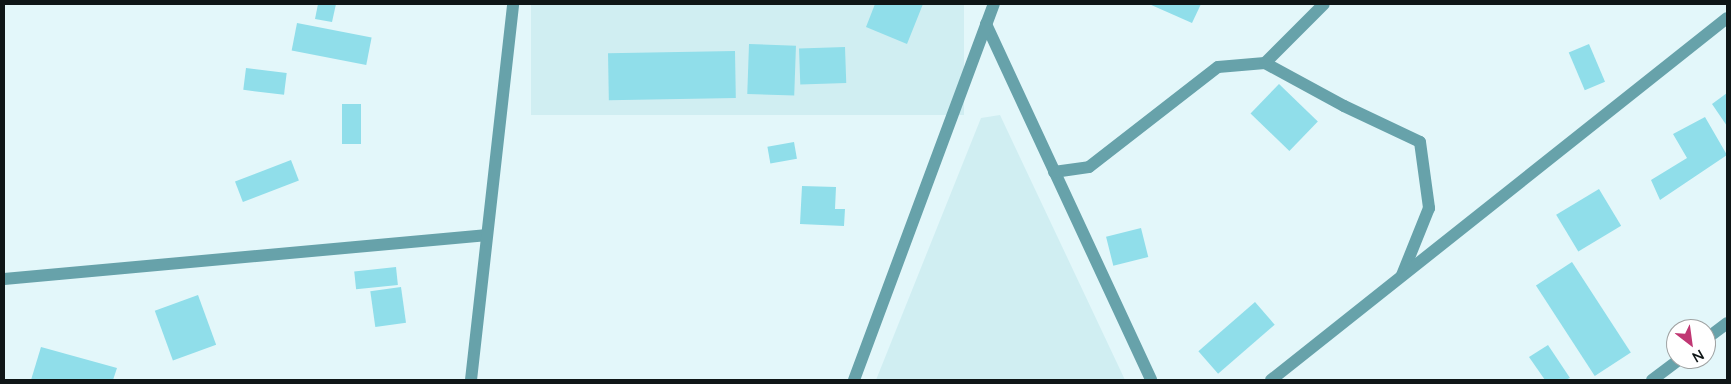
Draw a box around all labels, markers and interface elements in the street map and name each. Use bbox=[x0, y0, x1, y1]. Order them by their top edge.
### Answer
north arrow bbox=[1666, 319, 1716, 369]
text: N bbox=[1689, 346, 1707, 367]

